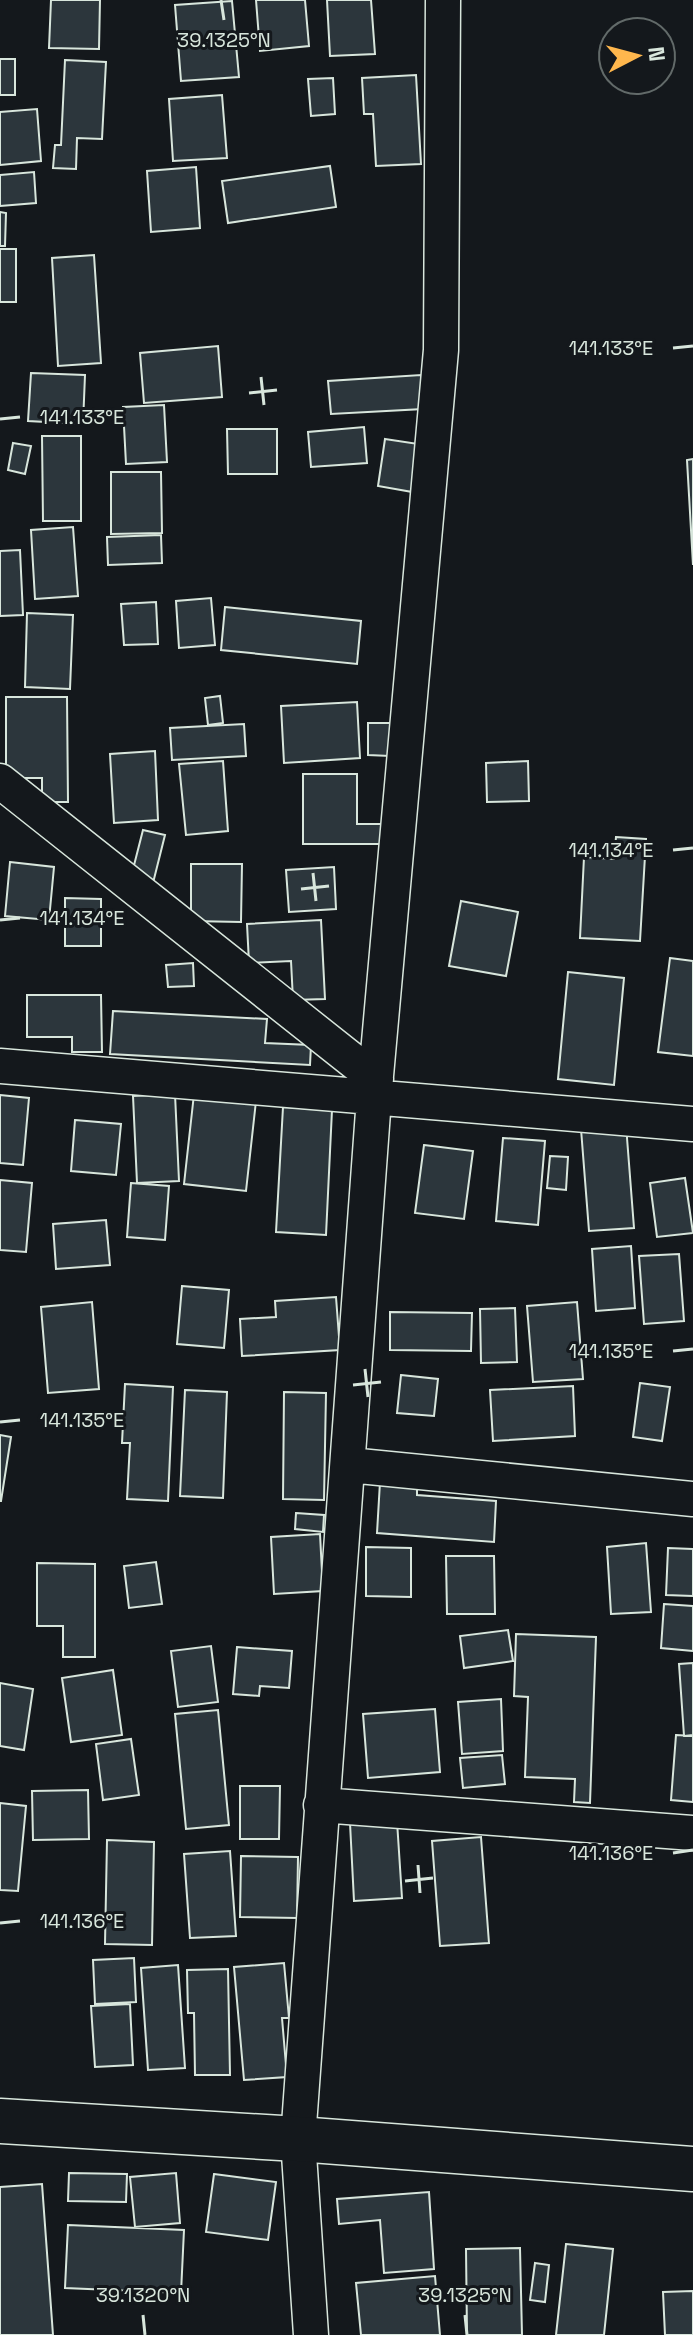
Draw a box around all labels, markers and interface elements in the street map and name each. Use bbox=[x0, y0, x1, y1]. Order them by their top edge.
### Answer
north arrow bbox=[597, 16, 677, 96]
text: 39.1325°N bbox=[177, 27, 271, 53]
text: N bbox=[642, 45, 672, 63]
text: 141.133°E bbox=[569, 335, 653, 361]
text: 141.133°E bbox=[40, 404, 124, 430]
text: 141.134°E bbox=[569, 837, 653, 863]
text: 141.134°E bbox=[40, 905, 124, 931]
text: 141.135°E bbox=[569, 1338, 653, 1364]
text: 141.135°E bbox=[40, 1407, 124, 1433]
text: 141.136°E bbox=[569, 1840, 653, 1866]
text: 141.136°E bbox=[40, 1908, 124, 1934]
text: 39.1320°N bbox=[96, 2282, 190, 2308]
text: 39.1325°N bbox=[418, 2282, 512, 2308]

